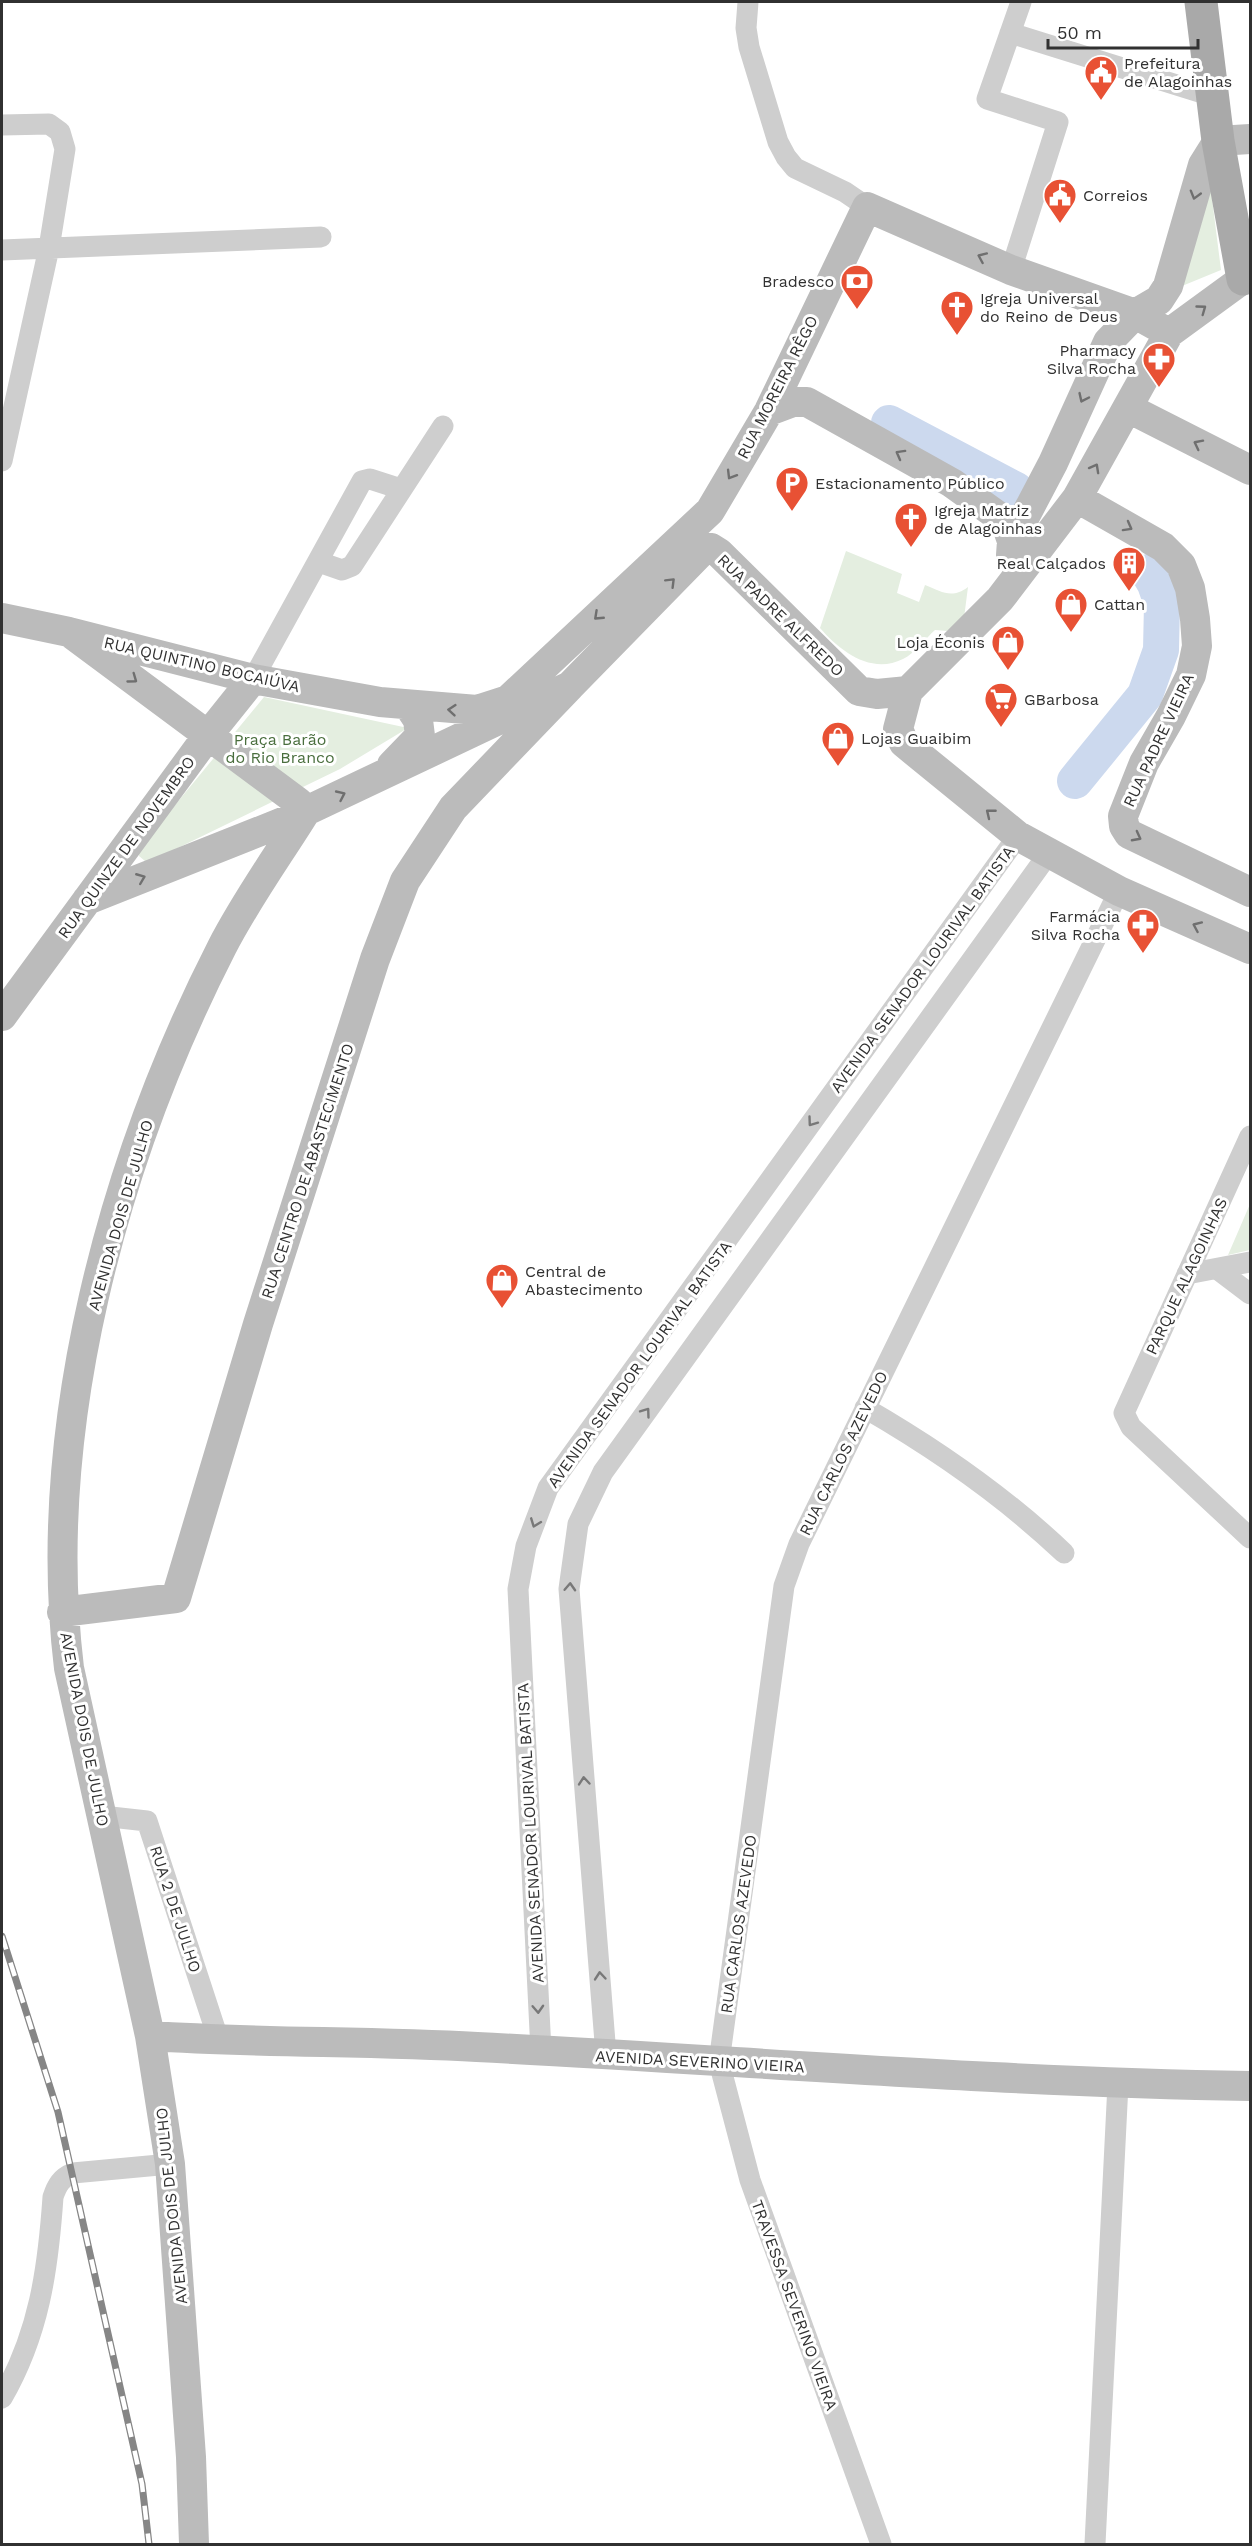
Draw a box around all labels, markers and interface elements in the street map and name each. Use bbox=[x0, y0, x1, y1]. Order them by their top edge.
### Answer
scale bar bbox=[1048, 12, 1198, 50]
text: 50 m bbox=[1057, 22, 1102, 43]
public building icon: Prefeitura de Alagoinhas bbox=[1083, 54, 1119, 101]
place label: Prefeitura de Alagoinhas bbox=[1124, 54, 1232, 91]
public building icon: Correios bbox=[1042, 177, 1078, 224]
place label: Correios bbox=[1083, 186, 1148, 205]
one-way arrow bbox=[1189, 189, 1202, 199]
one-way arrow bbox=[977, 252, 988, 264]
bank icon: Bradesco bbox=[839, 263, 875, 310]
place label: Bradesco bbox=[762, 272, 834, 291]
church icon: Igreja Universal do Reino de Deus bbox=[939, 289, 975, 336]
place label: Igreja Universal do Reino de Deus bbox=[980, 289, 1118, 326]
one-way arrow bbox=[1196, 305, 1207, 316]
street label: RUA MOREIRA RÊGO bbox=[733, 312, 822, 462]
place label: Pharmacy Silva Rocha bbox=[1047, 341, 1137, 378]
pharmacy icon: Pharmacy Silva Rocha bbox=[1141, 341, 1177, 388]
one-way arrow bbox=[1078, 392, 1090, 403]
one-way arrow bbox=[1194, 439, 1205, 451]
one-way arrow bbox=[896, 449, 906, 461]
one-way arrow bbox=[1087, 464, 1099, 474]
parking icon: Estacionamento Público bbox=[774, 465, 810, 512]
one-way arrow bbox=[726, 469, 738, 479]
place label: Estacionamento Público bbox=[815, 474, 1005, 493]
church icon: Igreja Matriz de Alagoinhas bbox=[893, 501, 929, 548]
place label: Igreja Matriz de Alagoinhas bbox=[934, 501, 1042, 538]
one-way arrow bbox=[1122, 520, 1133, 531]
building icon: Real Calçados bbox=[1111, 545, 1147, 592]
street label: RUA PADRE ALFREDO bbox=[714, 550, 848, 681]
place label: Real Calçados bbox=[997, 554, 1106, 573]
one-way arrow bbox=[664, 578, 675, 589]
shop icon: Cattan bbox=[1053, 586, 1089, 633]
place label: Cattan bbox=[1094, 595, 1145, 614]
one-way arrow bbox=[595, 609, 605, 620]
shop icon: Loja Éconis bbox=[990, 624, 1026, 671]
street label: RUA QUINTINO BOCAIÚVA bbox=[102, 633, 302, 696]
place label: Loja Éconis bbox=[897, 633, 985, 652]
street label: RUA PADRE VIEIRA bbox=[1119, 670, 1198, 810]
one-way arrow bbox=[127, 671, 138, 682]
supermarket icon: GBarbosa bbox=[983, 681, 1019, 728]
place label: GBarbosa bbox=[1024, 690, 1099, 709]
one-way arrow bbox=[447, 704, 456, 717]
shop icon: Lojas Guaibim bbox=[820, 720, 856, 767]
place label: Lojas Guaibim bbox=[861, 729, 971, 748]
park label: Praça Barão do Rio Branco bbox=[225, 730, 335, 767]
street label: RUA QUINZE DE NOVEMBRO bbox=[54, 753, 199, 942]
one-way arrow bbox=[334, 790, 345, 802]
one-way arrow bbox=[985, 809, 996, 820]
one-way arrow bbox=[1131, 830, 1141, 841]
street label: AVENIDA SENADOR LOURIVAL BATISTA bbox=[826, 842, 1019, 1096]
one-way arrow bbox=[136, 873, 146, 886]
place label: Farmácia Silva Rocha bbox=[1031, 907, 1120, 944]
pharmacy icon: Farmácia Silva Rocha bbox=[1125, 907, 1161, 954]
one-way arrow bbox=[1192, 921, 1203, 933]
street label: RUA CENTRO DE ABASTECIMENTO bbox=[257, 1041, 358, 1301]
one-way arrow bbox=[808, 1115, 819, 1126]
street label: AVENIDA DOIS DE JULHO bbox=[84, 1118, 157, 1313]
street label: PARQUE ALAGOINHAS bbox=[1142, 1195, 1231, 1358]
street label: AVENIDA SENADOR LOURIVAL BATISTA bbox=[543, 1237, 736, 1491]
shop icon: Central de Abastecimento bbox=[484, 1262, 520, 1309]
place label: Central de Abastecimento bbox=[525, 1262, 643, 1299]
street label: RUA CARLOS AZEVEDO bbox=[795, 1368, 892, 1538]
one-way arrow bbox=[639, 1407, 650, 1418]
one-way arrow bbox=[529, 1517, 542, 1528]
one-way arrow bbox=[564, 1582, 577, 1591]
street label: AVENIDA DOIS DE JULHO bbox=[56, 1630, 113, 1828]
street label: AVENIDA SENADOR LOURIVAL BATISTA bbox=[513, 1682, 548, 1983]
one-way arrow bbox=[578, 1777, 591, 1786]
street label: RUA CARLOS AZEVEDO bbox=[717, 1833, 760, 2015]
street label: RUA 2 DE JULHO bbox=[146, 1843, 205, 1975]
one-way arrow bbox=[594, 1971, 607, 1980]
one-way arrow bbox=[532, 2005, 545, 2014]
street label: AVENIDA SEVERINO VIEIRA bbox=[595, 2047, 806, 2076]
street label: AVENIDA DOIS DE JULHO bbox=[152, 2107, 191, 2305]
street label: TRAVESSA SEVERINO VIEIRA bbox=[748, 2197, 842, 2413]

